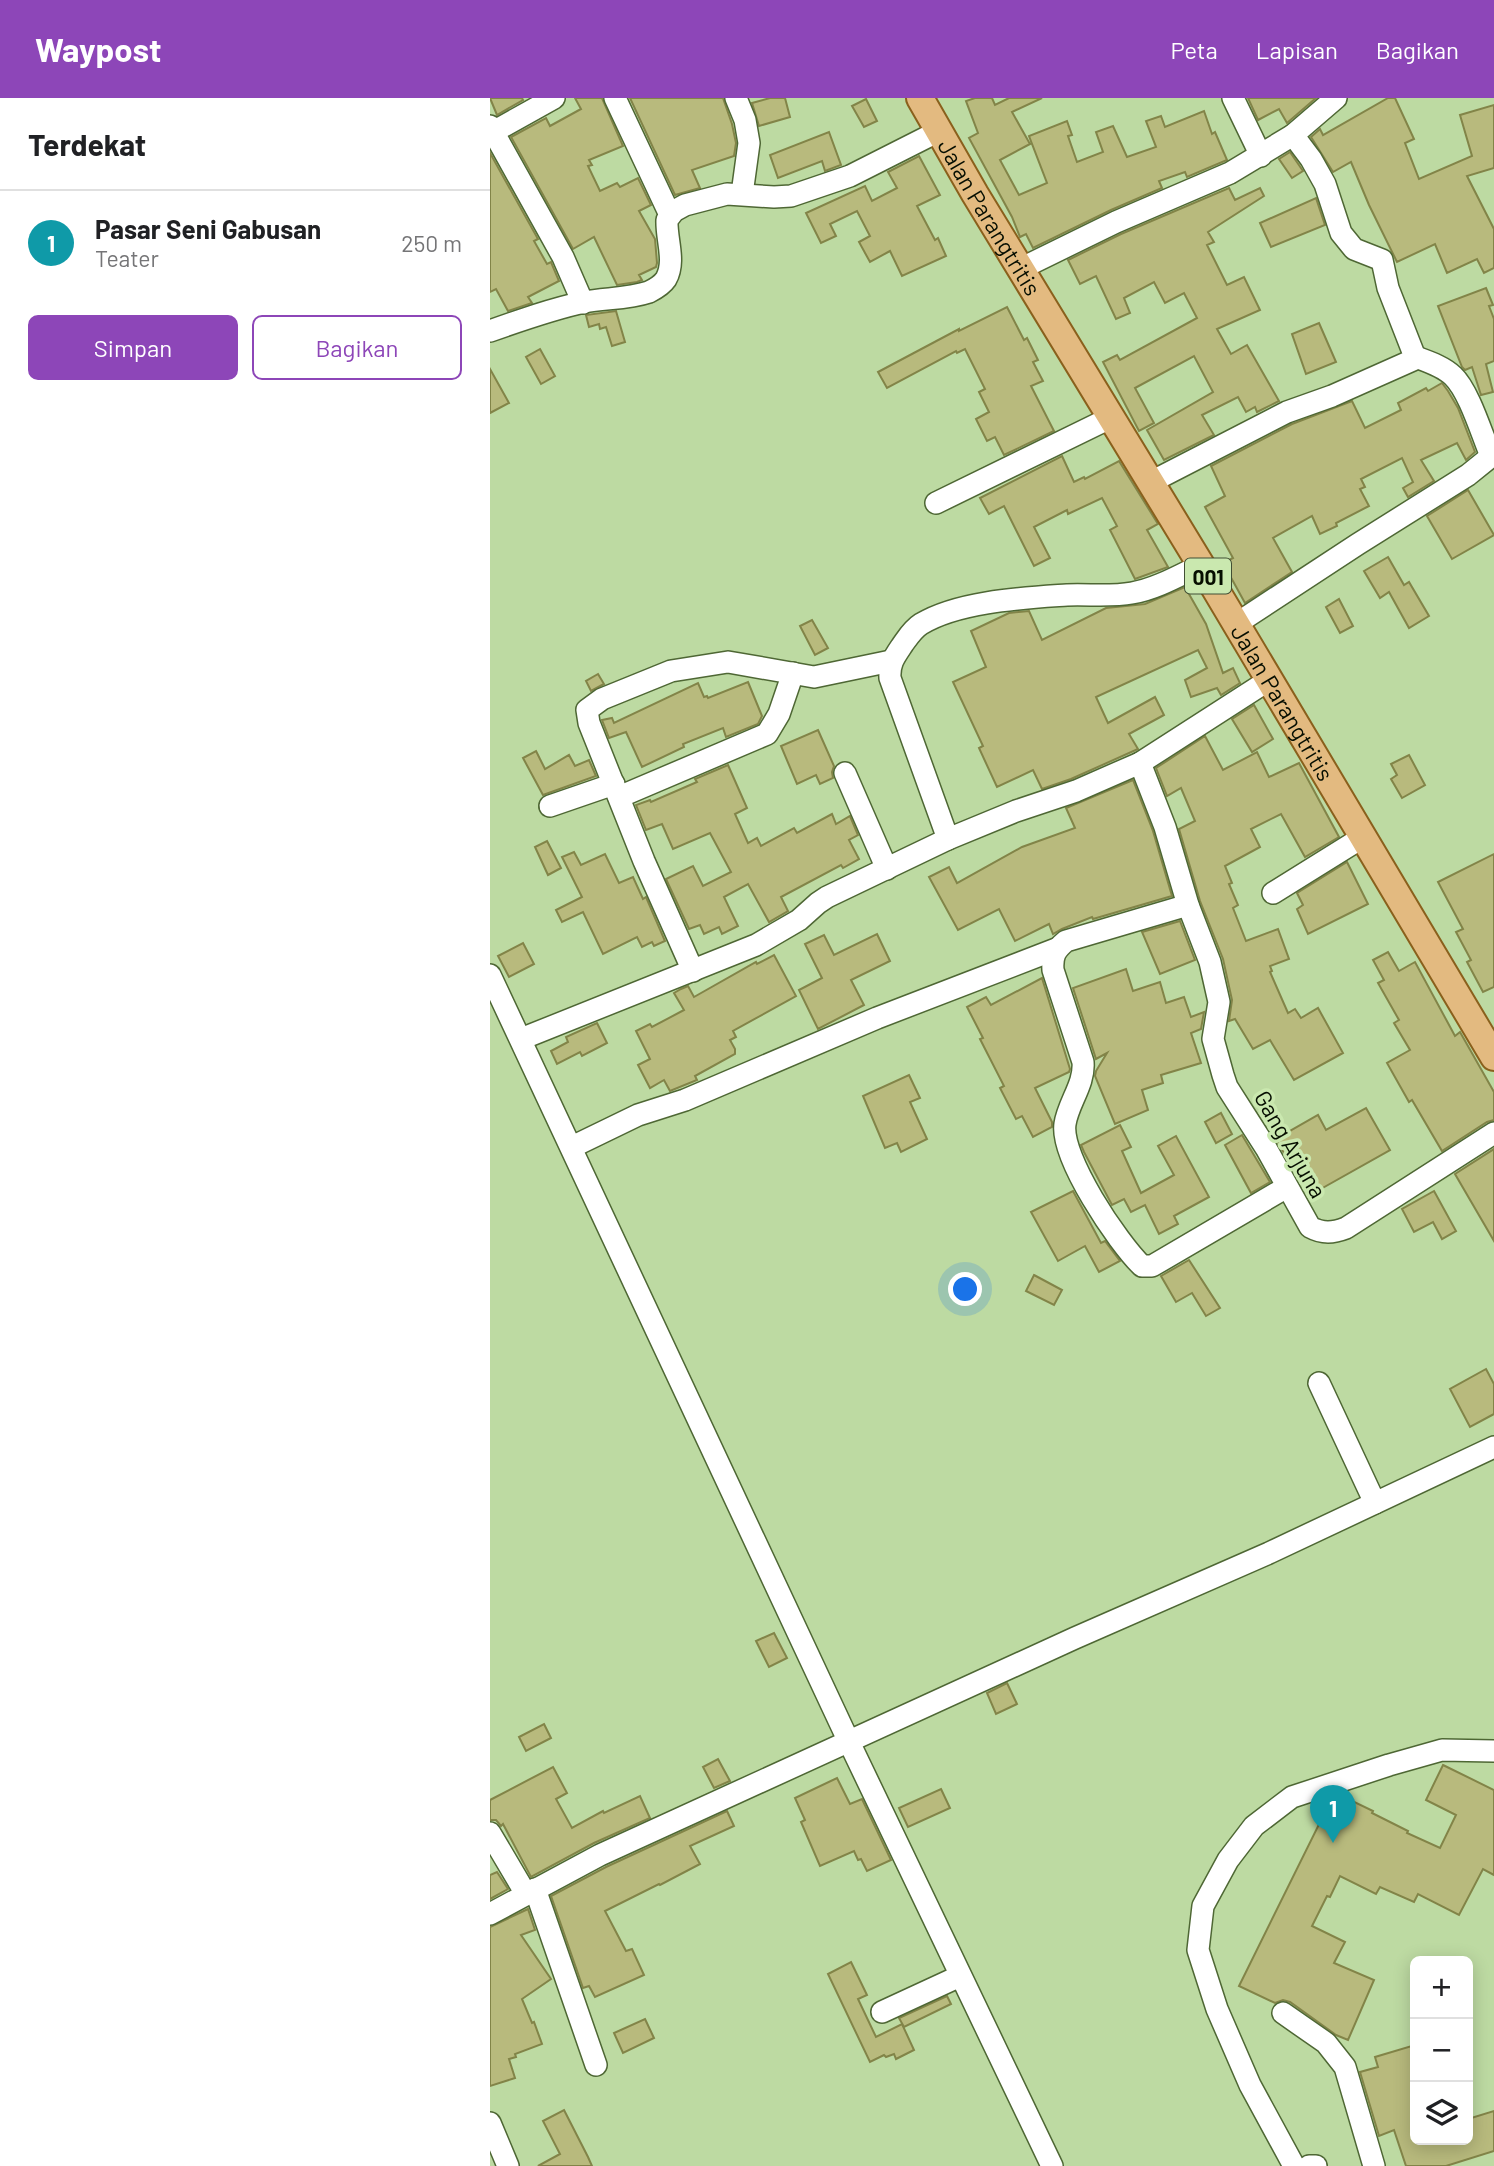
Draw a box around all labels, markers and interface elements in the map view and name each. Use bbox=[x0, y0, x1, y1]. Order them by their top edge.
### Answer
text: Waypost bbox=[35, 29, 162, 69]
text: Peta bbox=[1170, 35, 1218, 64]
text: Lapisan bbox=[1256, 35, 1338, 64]
text: Bagikan bbox=[1376, 35, 1459, 64]
text: Terdekat bbox=[28, 126, 146, 162]
street label: Jalan Parangtritis bbox=[932, 134, 1047, 300]
text: Pasar Seni Gabusan bbox=[95, 213, 321, 244]
text: 1 bbox=[47, 229, 55, 257]
text: 250 m bbox=[401, 229, 462, 257]
text: Teater bbox=[95, 244, 159, 272]
button: Simpan bbox=[28, 315, 238, 380]
button: Bagikan bbox=[252, 315, 462, 380]
road number: 001 bbox=[1185, 559, 1231, 594]
street label: Jalan Parangtritis bbox=[1225, 619, 1340, 786]
street label: Gang Arjuna bbox=[1249, 1085, 1333, 1203]
your location bbox=[948, 1272, 982, 1306]
pin: 1 bbox=[1310, 1785, 1356, 1843]
map controls bbox=[1410, 1956, 1473, 2145]
button: + bbox=[1410, 1956, 1473, 2019]
button: − bbox=[1410, 2019, 1473, 2082]
button: layers bbox=[1410, 2082, 1473, 2145]

